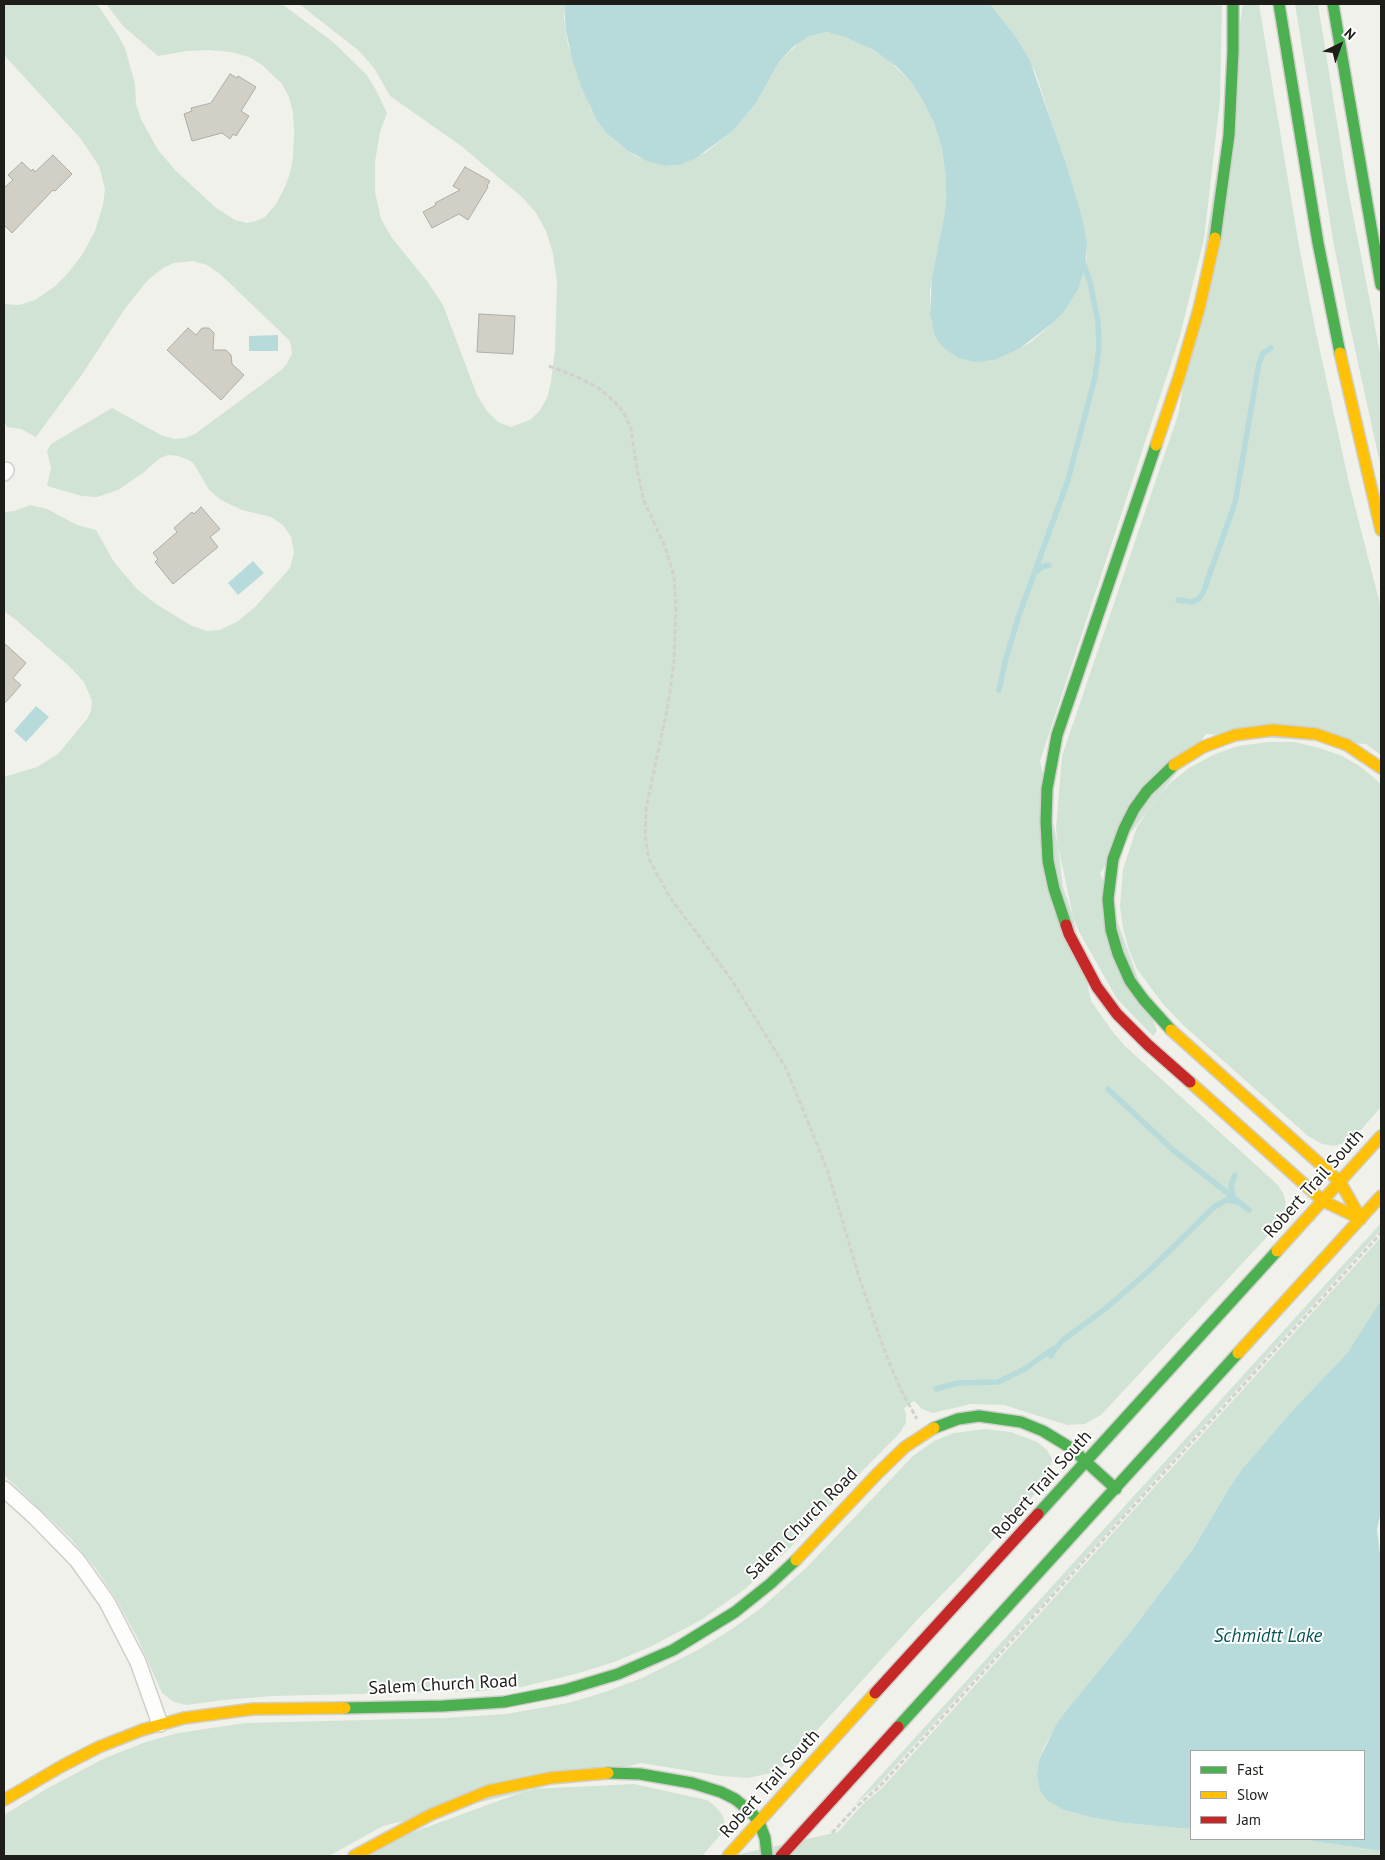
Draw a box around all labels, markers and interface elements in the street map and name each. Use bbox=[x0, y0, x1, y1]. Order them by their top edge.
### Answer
north arrow bbox=[1315, 20, 1365, 70]
text: N bbox=[1341, 24, 1359, 44]
street label: Robert Trail South bbox=[1260, 1125, 1368, 1243]
street label: Robert Trail South bbox=[988, 1426, 1096, 1544]
street label: Salem Church Road bbox=[742, 1464, 862, 1584]
water label: Schmidtt Lake bbox=[1214, 1626, 1322, 1648]
street label: Salem Church Road bbox=[368, 1670, 518, 1700]
street label: Robert Trail South bbox=[716, 1725, 824, 1843]
legend bbox=[1190, 1750, 1365, 1840]
text: Fast bbox=[1237, 1760, 1264, 1779]
text: Slow bbox=[1237, 1785, 1268, 1804]
text: Jam bbox=[1237, 1810, 1261, 1829]

